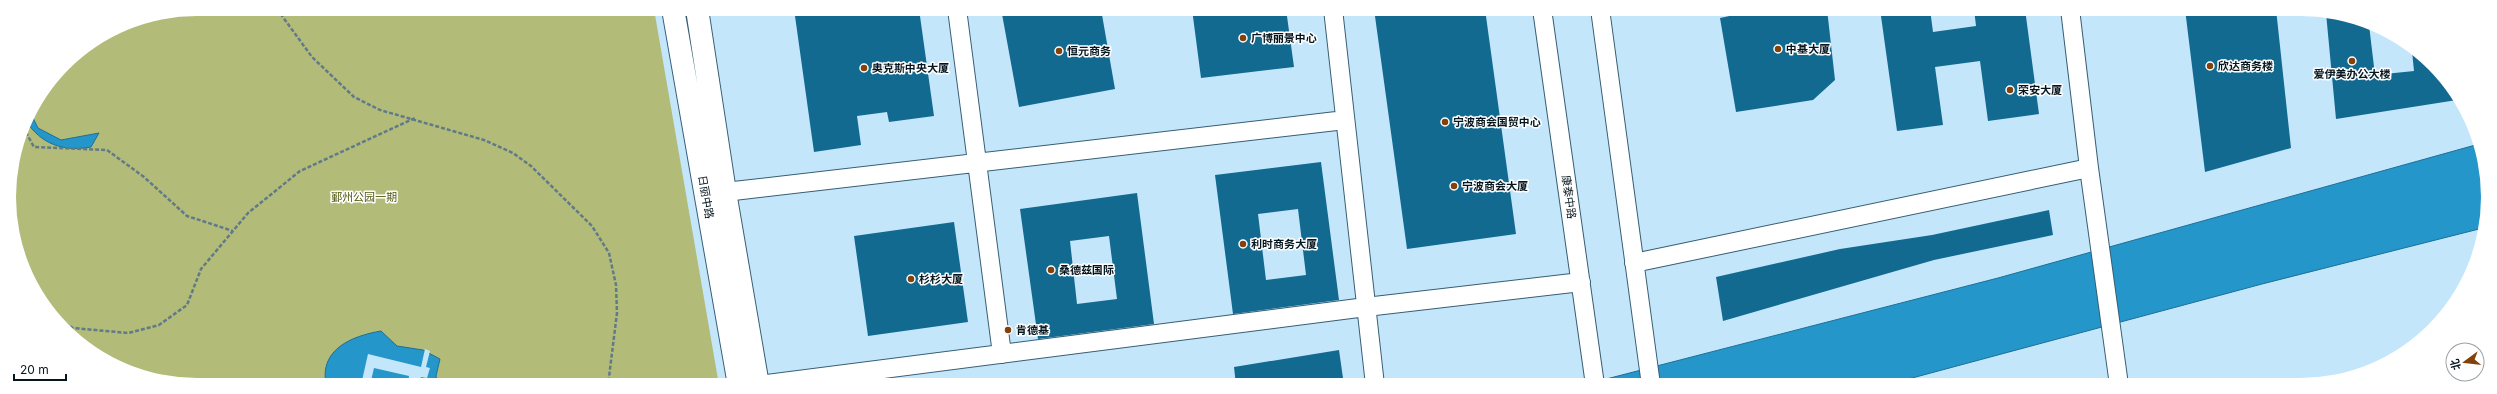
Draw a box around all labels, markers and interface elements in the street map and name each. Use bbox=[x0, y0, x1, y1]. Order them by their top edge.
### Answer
place label: 广博丽景中心 bbox=[1251, 31, 1317, 45]
marker: 广博丽景中心 bbox=[1238, 33, 1248, 43]
place label: 中基大厦 bbox=[1786, 42, 1830, 56]
place label: 恒元商务 bbox=[1067, 44, 1111, 58]
marker: 中基大厦 bbox=[1773, 44, 1783, 54]
marker: 恒元商务 bbox=[1054, 46, 1064, 56]
marker: 爱伊美办公大楼 bbox=[2347, 56, 2357, 66]
place label: 欣达商务楼 bbox=[2218, 59, 2273, 73]
place label: 奥克斯中央大厦 bbox=[872, 61, 949, 75]
marker: 欣达商务楼 bbox=[2205, 61, 2215, 71]
marker: 奥克斯中央大厦 bbox=[859, 63, 869, 73]
place label: 爱伊美办公大楼 bbox=[2314, 67, 2391, 81]
place label: 荣安大厦 bbox=[2018, 83, 2062, 97]
marker: 荣安大厦 bbox=[2005, 85, 2015, 95]
place label: 宁波商会国贸中心 bbox=[1453, 115, 1541, 129]
marker: 宁波商会国贸中心 bbox=[1440, 117, 1450, 127]
street label: 日丽中路 bbox=[695, 174, 717, 220]
street label: 康泰中路 bbox=[1559, 174, 1579, 220]
place label: 宁波商会大厦 bbox=[1462, 179, 1528, 193]
marker: 宁波商会大厦 bbox=[1449, 181, 1459, 191]
park label: 鄞州公园一期 bbox=[331, 190, 397, 204]
place label: 利时商务大厦 bbox=[1251, 237, 1317, 251]
marker: 利时商务大厦 bbox=[1238, 239, 1248, 249]
place label: 桑德兹国际 bbox=[1059, 263, 1114, 277]
marker: 桑德兹国际 bbox=[1046, 265, 1056, 275]
place label: 杉杉大厦 bbox=[919, 272, 963, 286]
marker: 杉杉大厦 bbox=[906, 274, 916, 284]
place label: 肯德基 bbox=[1016, 323, 1049, 337]
marker: 肯德基 bbox=[1003, 325, 1013, 335]
north arrow bbox=[2445, 342, 2485, 382]
scale bar bbox=[14, 356, 66, 382]
text: 北 bbox=[2447, 357, 2464, 372]
text: 20 m bbox=[20, 362, 49, 377]

